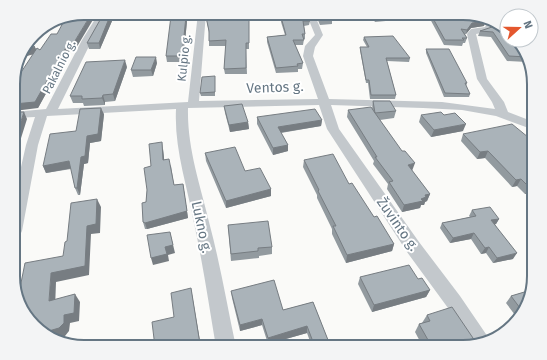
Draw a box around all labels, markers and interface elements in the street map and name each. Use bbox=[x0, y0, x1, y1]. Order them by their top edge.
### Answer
north arrow bbox=[499, 8, 539, 48]
text: N bbox=[520, 19, 535, 30]
street label: Kulpio g. bbox=[175, 34, 193, 82]
street label: Pakalnio g. bbox=[39, 38, 79, 96]
street label: Ventos g. bbox=[246, 78, 304, 97]
street label: Žuvinto g. bbox=[373, 194, 423, 254]
street label: Lukno g. bbox=[188, 200, 215, 255]

